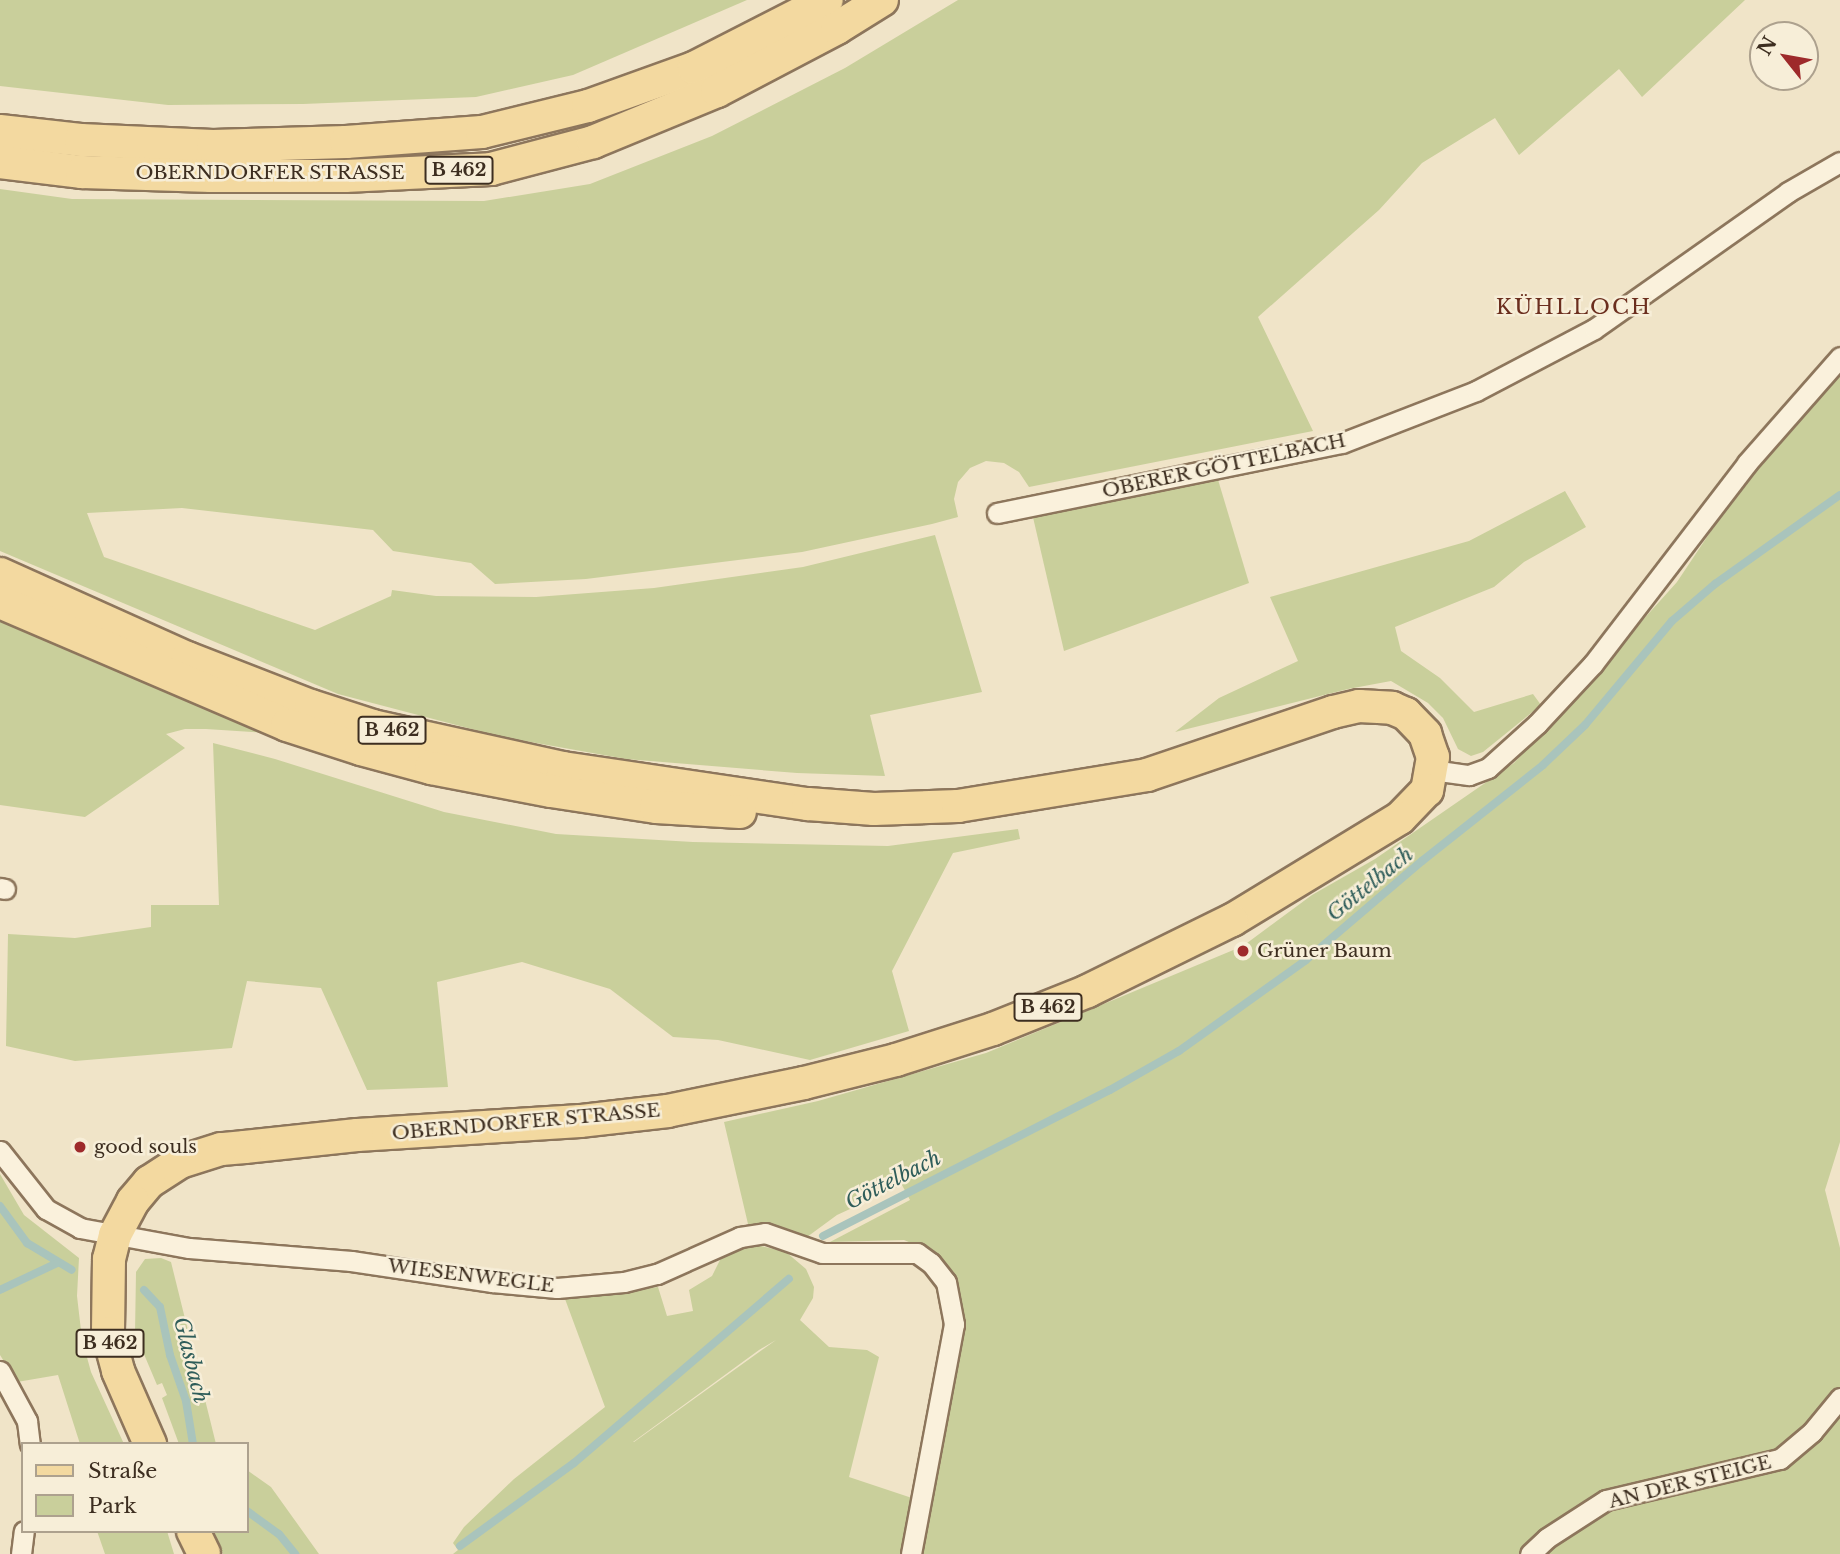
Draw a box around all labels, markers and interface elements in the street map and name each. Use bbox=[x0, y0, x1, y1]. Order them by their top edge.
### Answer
north arrow bbox=[1749, 21, 1819, 91]
text: N bbox=[1753, 32, 1782, 60]
road number: B 462 bbox=[424, 155, 494, 184]
street label: OBERNDORFER STRASSE bbox=[135, 162, 405, 184]
district label: KÜHLLOCH bbox=[1497, 294, 1651, 320]
street label: OBERER GÖTTELBACH bbox=[1100, 429, 1348, 503]
road number: B 462 bbox=[357, 716, 427, 744]
water label: Göttelbach bbox=[1322, 842, 1418, 926]
place label: Grüner Baum bbox=[1257, 940, 1392, 962]
marker: Grüner Baum bbox=[1235, 943, 1251, 959]
road number: B 462 bbox=[1013, 992, 1083, 1022]
street label: OBERNDORFER STRASSE bbox=[391, 1099, 661, 1145]
place label: good souls bbox=[94, 1136, 197, 1158]
marker: good souls bbox=[72, 1139, 88, 1155]
water label: Göttelbach bbox=[841, 1145, 945, 1215]
street label: WIESENWEGLE bbox=[386, 1254, 556, 1298]
water label: Glasbach bbox=[168, 1314, 214, 1406]
road number: B 462 bbox=[75, 1328, 145, 1358]
legend bbox=[21, 1442, 248, 1533]
street label: AN DER STEIGE bbox=[1606, 1451, 1774, 1513]
text: Straße bbox=[88, 1458, 157, 1484]
text: Park bbox=[88, 1493, 137, 1519]

